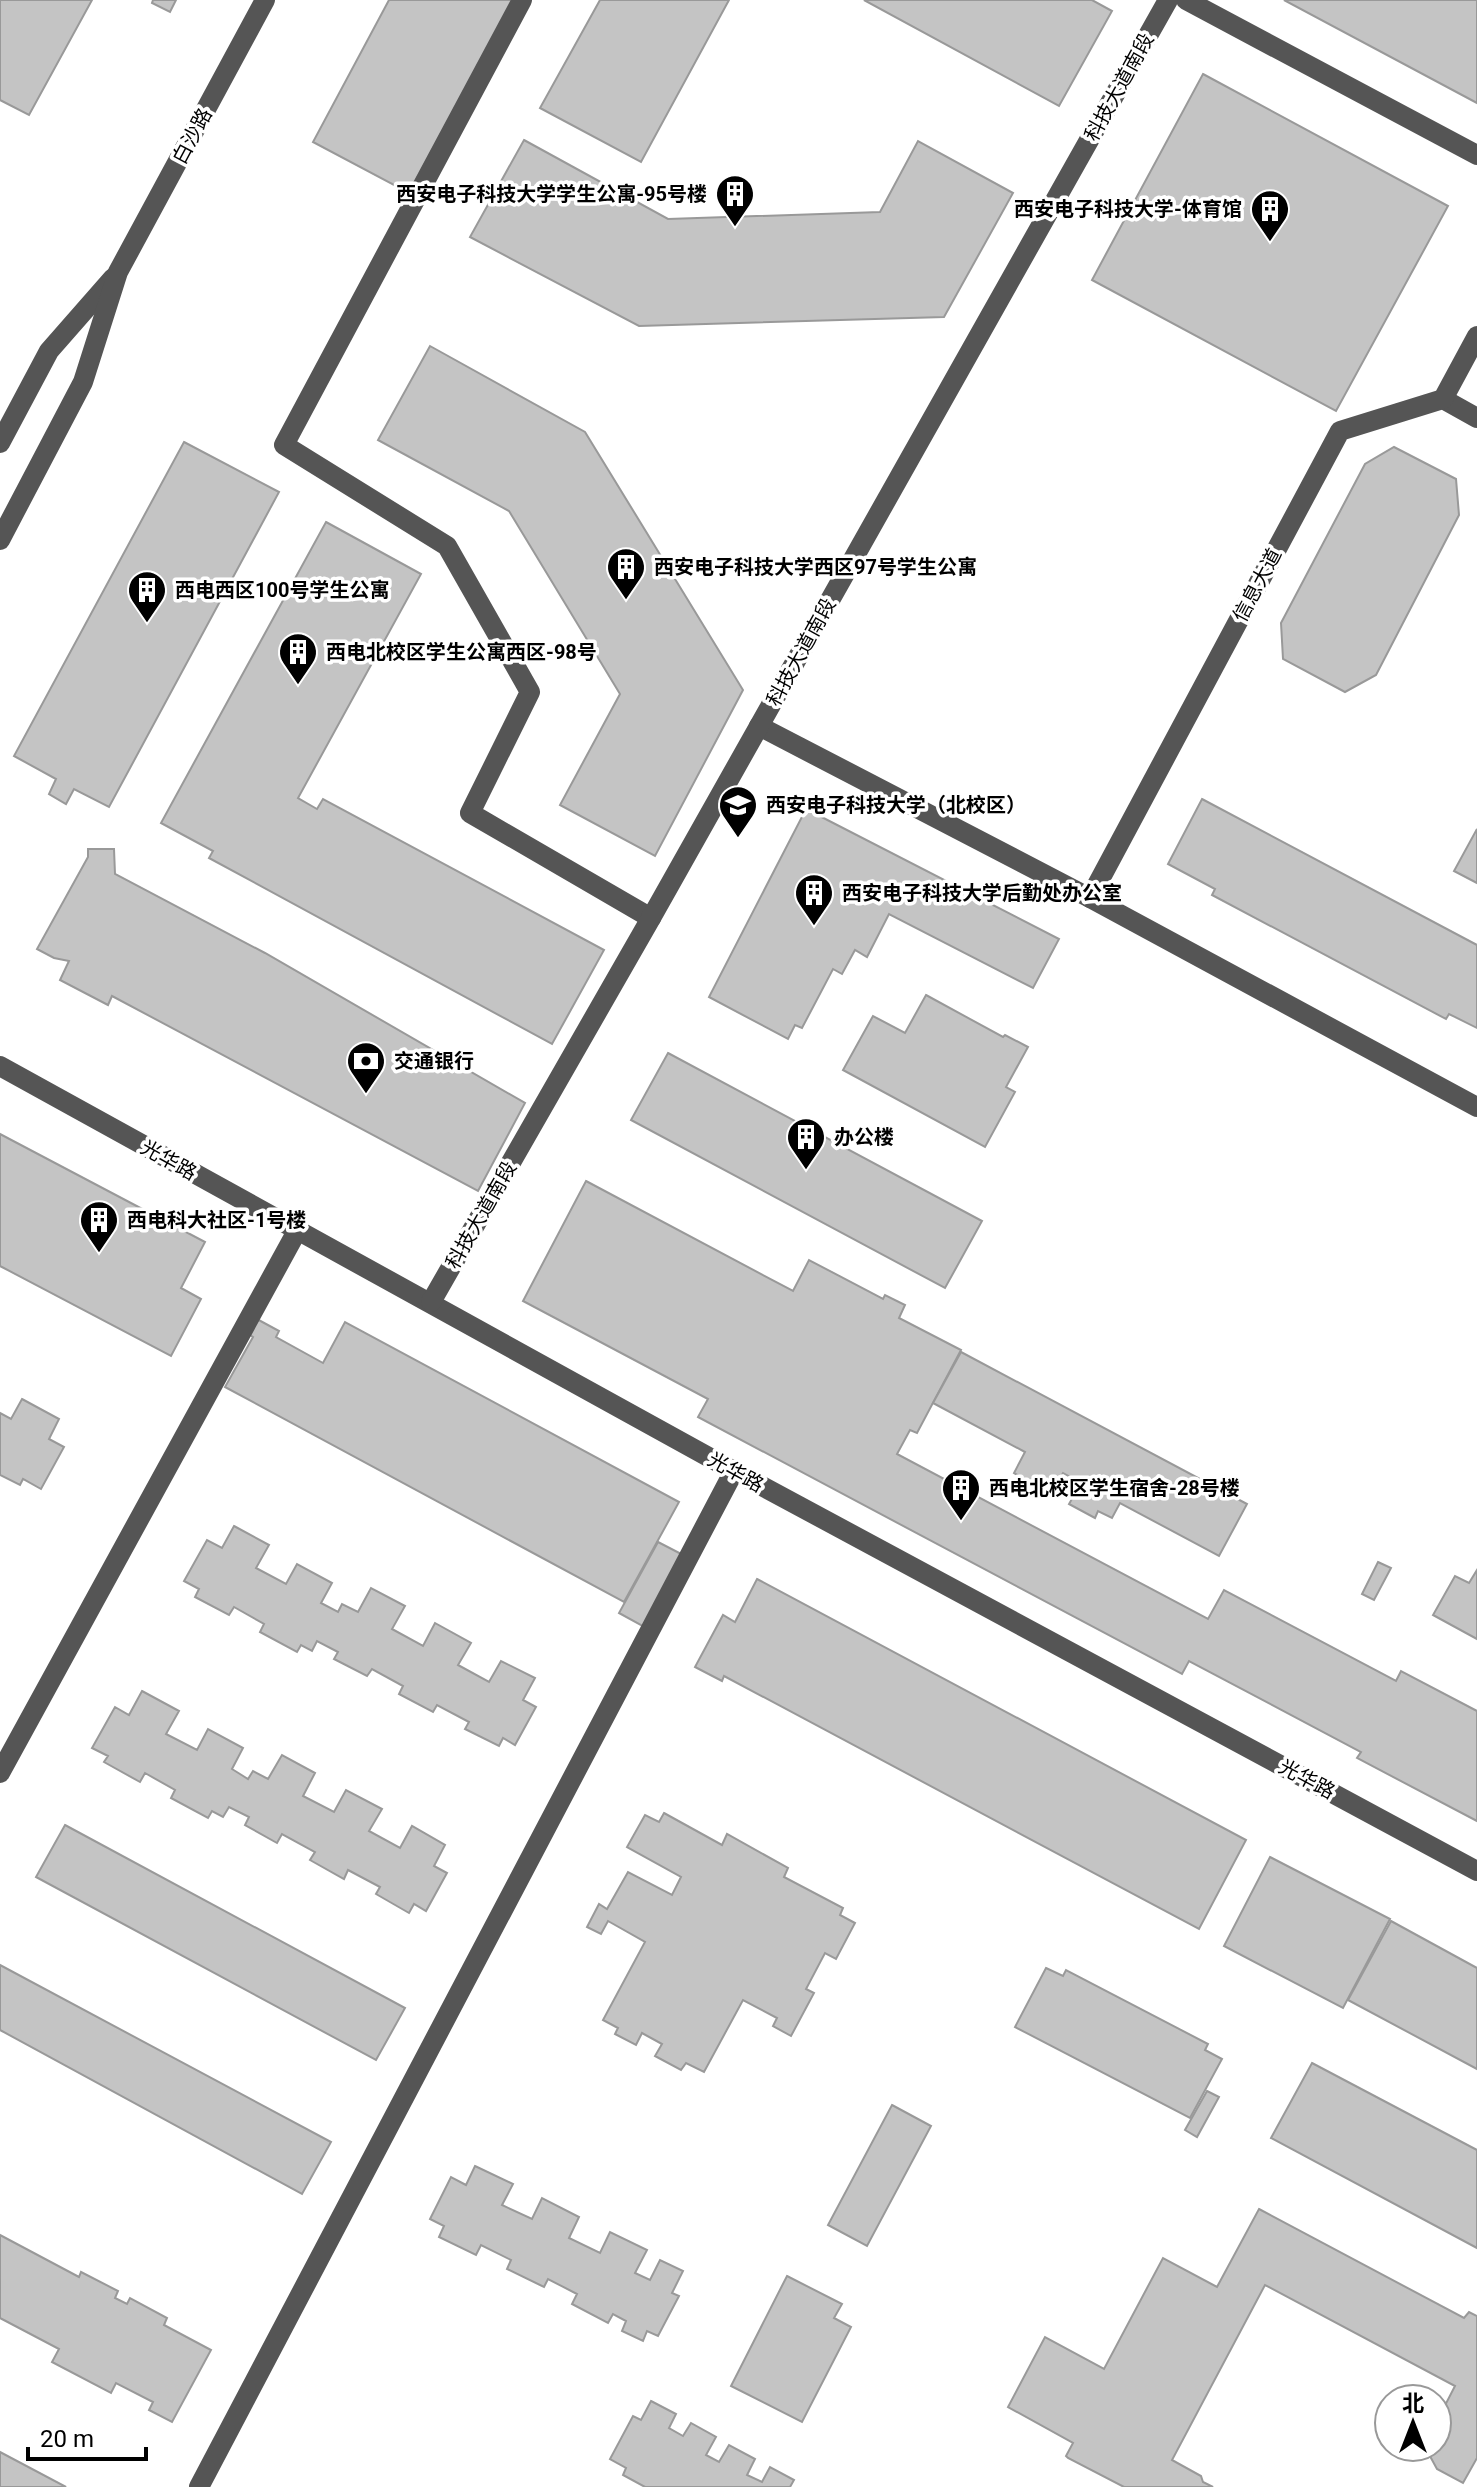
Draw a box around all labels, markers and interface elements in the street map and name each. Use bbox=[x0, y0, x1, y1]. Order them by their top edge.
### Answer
street label: 科技大道南段 bbox=[1079, 29, 1159, 145]
street label: 白沙路 bbox=[167, 104, 217, 168]
building icon: 西安电子科技大学学生公寓-95号楼 bbox=[714, 173, 756, 228]
place label: 西安电子科技大学学生公寓-95号楼 bbox=[396, 182, 707, 206]
building icon: 西安电子科技大学-体育馆 bbox=[1249, 188, 1291, 243]
place label: 西安电子科技大学-体育馆 bbox=[1014, 197, 1242, 221]
street label: 信息大道 bbox=[1228, 544, 1286, 626]
building icon: 西安电子科技大学西区97号学生公寓 bbox=[605, 546, 647, 601]
place label: 西安电子科技大学西区97号学生公寓 bbox=[654, 555, 977, 579]
building icon: 西电西区100号学生公寓 bbox=[126, 569, 168, 624]
place label: 西电西区100号学生公寓 bbox=[175, 578, 389, 602]
street label: 科技大道南段 bbox=[761, 594, 841, 710]
building icon: 西电北校区学生公寓西区-98号 bbox=[277, 631, 319, 686]
place label: 西电北校区学生公寓西区-98号 bbox=[326, 640, 597, 664]
school or university icon: 西安电子科技大学（北校区） bbox=[717, 784, 759, 839]
place label: 西安电子科技大学（北校区） bbox=[766, 793, 1026, 817]
building icon: 西安电子科技大学后勤处办公室 bbox=[793, 872, 835, 927]
place label: 西安电子科技大学后勤处办公室 bbox=[842, 881, 1122, 905]
bank icon: 交通银行 bbox=[345, 1040, 387, 1095]
place label: 交通银行 bbox=[394, 1049, 474, 1073]
building icon: 办公楼 bbox=[785, 1116, 827, 1171]
place label: 办公楼 bbox=[834, 1125, 894, 1149]
street label: 光华路 bbox=[137, 1135, 201, 1185]
street label: 科技大道南段 bbox=[441, 1157, 521, 1273]
building icon: 西电科大社区-1号楼 bbox=[78, 1199, 120, 1254]
place label: 西电科大社区-1号楼 bbox=[127, 1208, 306, 1232]
street label: 光华路 bbox=[704, 1447, 768, 1497]
building icon: 西电北校区学生宿舍-28号楼 bbox=[940, 1467, 982, 1522]
place label: 西电北校区学生宿舍-28号楼 bbox=[989, 1476, 1240, 1500]
street label: 光华路 bbox=[1275, 1754, 1339, 1804]
north arrow bbox=[1373, 2383, 1453, 2463]
text: 北 bbox=[1402, 2391, 1424, 2416]
scale bar bbox=[28, 2411, 146, 2461]
text: 20 m bbox=[40, 2425, 94, 2453]

